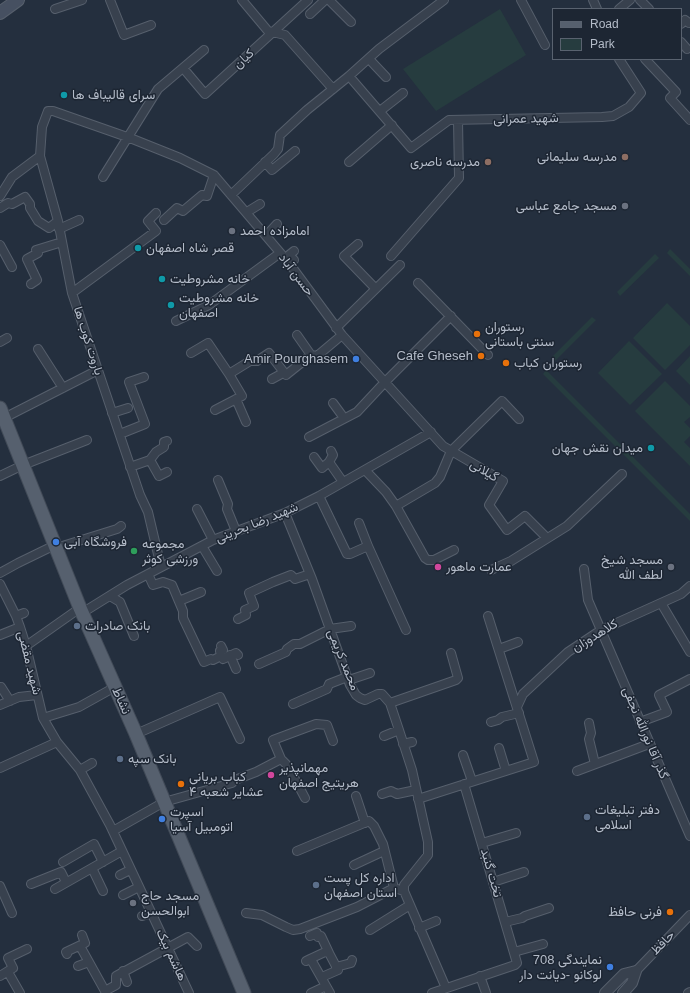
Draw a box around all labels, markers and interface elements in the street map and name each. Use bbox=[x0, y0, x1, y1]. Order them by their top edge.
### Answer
legend bbox=[552, 8, 682, 60]
text: Road bbox=[590, 17, 619, 31]
text: Park bbox=[590, 37, 615, 51]
street label: کیان bbox=[230, 46, 258, 72]
place label: سرای قالیباف ها bbox=[72, 87, 155, 103]
marker: سرای قالیباف ها bbox=[59, 90, 69, 100]
street label: شهید عمرانی bbox=[493, 111, 559, 127]
place label: مدرسه سلیمانی bbox=[537, 149, 617, 165]
marker: مدرسه سلیمانی bbox=[620, 152, 630, 162]
place label: مدرسه ناصری bbox=[410, 154, 480, 170]
marker: مدرسه ناصری bbox=[483, 157, 493, 167]
place label: مسجد جامع عباسی bbox=[516, 198, 617, 214]
marker: مسجد جامع عباسی bbox=[620, 201, 630, 211]
place label: امامزاده احمد bbox=[240, 223, 309, 239]
marker: امامزاده احمد bbox=[227, 226, 237, 236]
place label: قصر شاه اصفهان bbox=[146, 240, 234, 256]
marker: قصر شاه اصفهان bbox=[133, 243, 143, 253]
street label: حسن آباد bbox=[275, 251, 317, 299]
place label: خانه مشروطیت bbox=[170, 271, 250, 287]
marker: خانه مشروطیت bbox=[157, 274, 167, 284]
place label: خانه مشروطیت اصفهان bbox=[179, 290, 259, 321]
marker: خانه مشروطیت اصفهان bbox=[166, 300, 176, 310]
street label: باروت کوب ها bbox=[70, 305, 106, 377]
place label: رستوران سنتی باستانی bbox=[485, 319, 554, 350]
marker: رستوران سنتی باستانی bbox=[472, 329, 482, 339]
place label: Cafe Gheseh bbox=[396, 348, 473, 364]
place label: Amir Pourghasem bbox=[244, 351, 348, 367]
marker: Cafe Gheseh bbox=[476, 351, 486, 361]
marker: Amir Pourghasem bbox=[351, 354, 361, 364]
place label: رستوران کباب bbox=[514, 355, 582, 371]
marker: رستوران کباب bbox=[501, 358, 511, 368]
place label: میدان نقش جهان bbox=[552, 440, 643, 456]
marker: میدان نقش جهان bbox=[646, 443, 656, 453]
street label: گیلانی bbox=[467, 456, 501, 486]
street label: شهید رضا بحرینی bbox=[213, 499, 301, 547]
place label: فروشگاه آبی bbox=[64, 534, 127, 550]
place label: مجموعه ورزشی کوثر bbox=[142, 536, 198, 567]
marker: فروشگاه آبی bbox=[51, 537, 61, 547]
marker: مجموعه ورزشی کوثر bbox=[129, 546, 139, 556]
place label: مسجد شیخ لطف الله bbox=[601, 552, 663, 583]
place label: عمارت ماهور bbox=[446, 559, 512, 575]
marker: عمارت ماهور bbox=[433, 562, 443, 572]
marker: مسجد شیخ لطف الله bbox=[666, 562, 676, 572]
street label: کلاهدوزان bbox=[569, 616, 621, 656]
place label: بانک صادرات bbox=[85, 618, 150, 634]
marker: بانک صادرات bbox=[72, 621, 82, 631]
street label: محمد کریمی bbox=[324, 627, 362, 693]
street label: شهید مقضی bbox=[14, 630, 44, 696]
street label: نشاط bbox=[108, 685, 134, 717]
street label: گذر آقا نورالله نجفی bbox=[619, 685, 671, 781]
place label: بانک سپه bbox=[128, 751, 177, 767]
marker: بانک سپه bbox=[115, 754, 125, 764]
place label: مهمانپذیر هریتیج اصفهان bbox=[279, 760, 359, 791]
place label: کباب بریانی عشایر شعبه ۴ bbox=[189, 769, 263, 800]
marker: مهمانپذیر هریتیج اصفهان bbox=[266, 770, 276, 780]
marker: کباب بریانی عشایر شعبه ۴ bbox=[176, 779, 186, 789]
place label: دفتر تبلیغات اسلامی bbox=[595, 802, 660, 833]
place label: اسپرت اتومبیل آسیا bbox=[170, 804, 233, 835]
marker: دفتر تبلیغات اسلامی bbox=[582, 812, 592, 822]
marker: اسپرت اتومبیل آسیا bbox=[157, 814, 167, 824]
street label: تخت گنبد bbox=[477, 847, 505, 899]
place label: اداره کل پست استان اصفهان bbox=[324, 870, 397, 901]
marker: اداره کل پست استان اصفهان bbox=[311, 880, 321, 890]
place label: مسجد حاج ابوالحسن bbox=[141, 888, 199, 919]
marker: مسجد حاج ابوالحسن bbox=[128, 898, 138, 908]
place label: فرنی حافظ bbox=[608, 904, 662, 920]
marker: فرنی حافظ bbox=[665, 907, 675, 917]
street label: هاشم بیک bbox=[152, 927, 190, 983]
street label: حافظ bbox=[648, 928, 678, 958]
place label: نمایندگی 708 لوکانو -دیانت دار bbox=[519, 952, 602, 983]
marker: نمایندگی 708 لوکانو -دیانت دار bbox=[605, 962, 615, 972]

